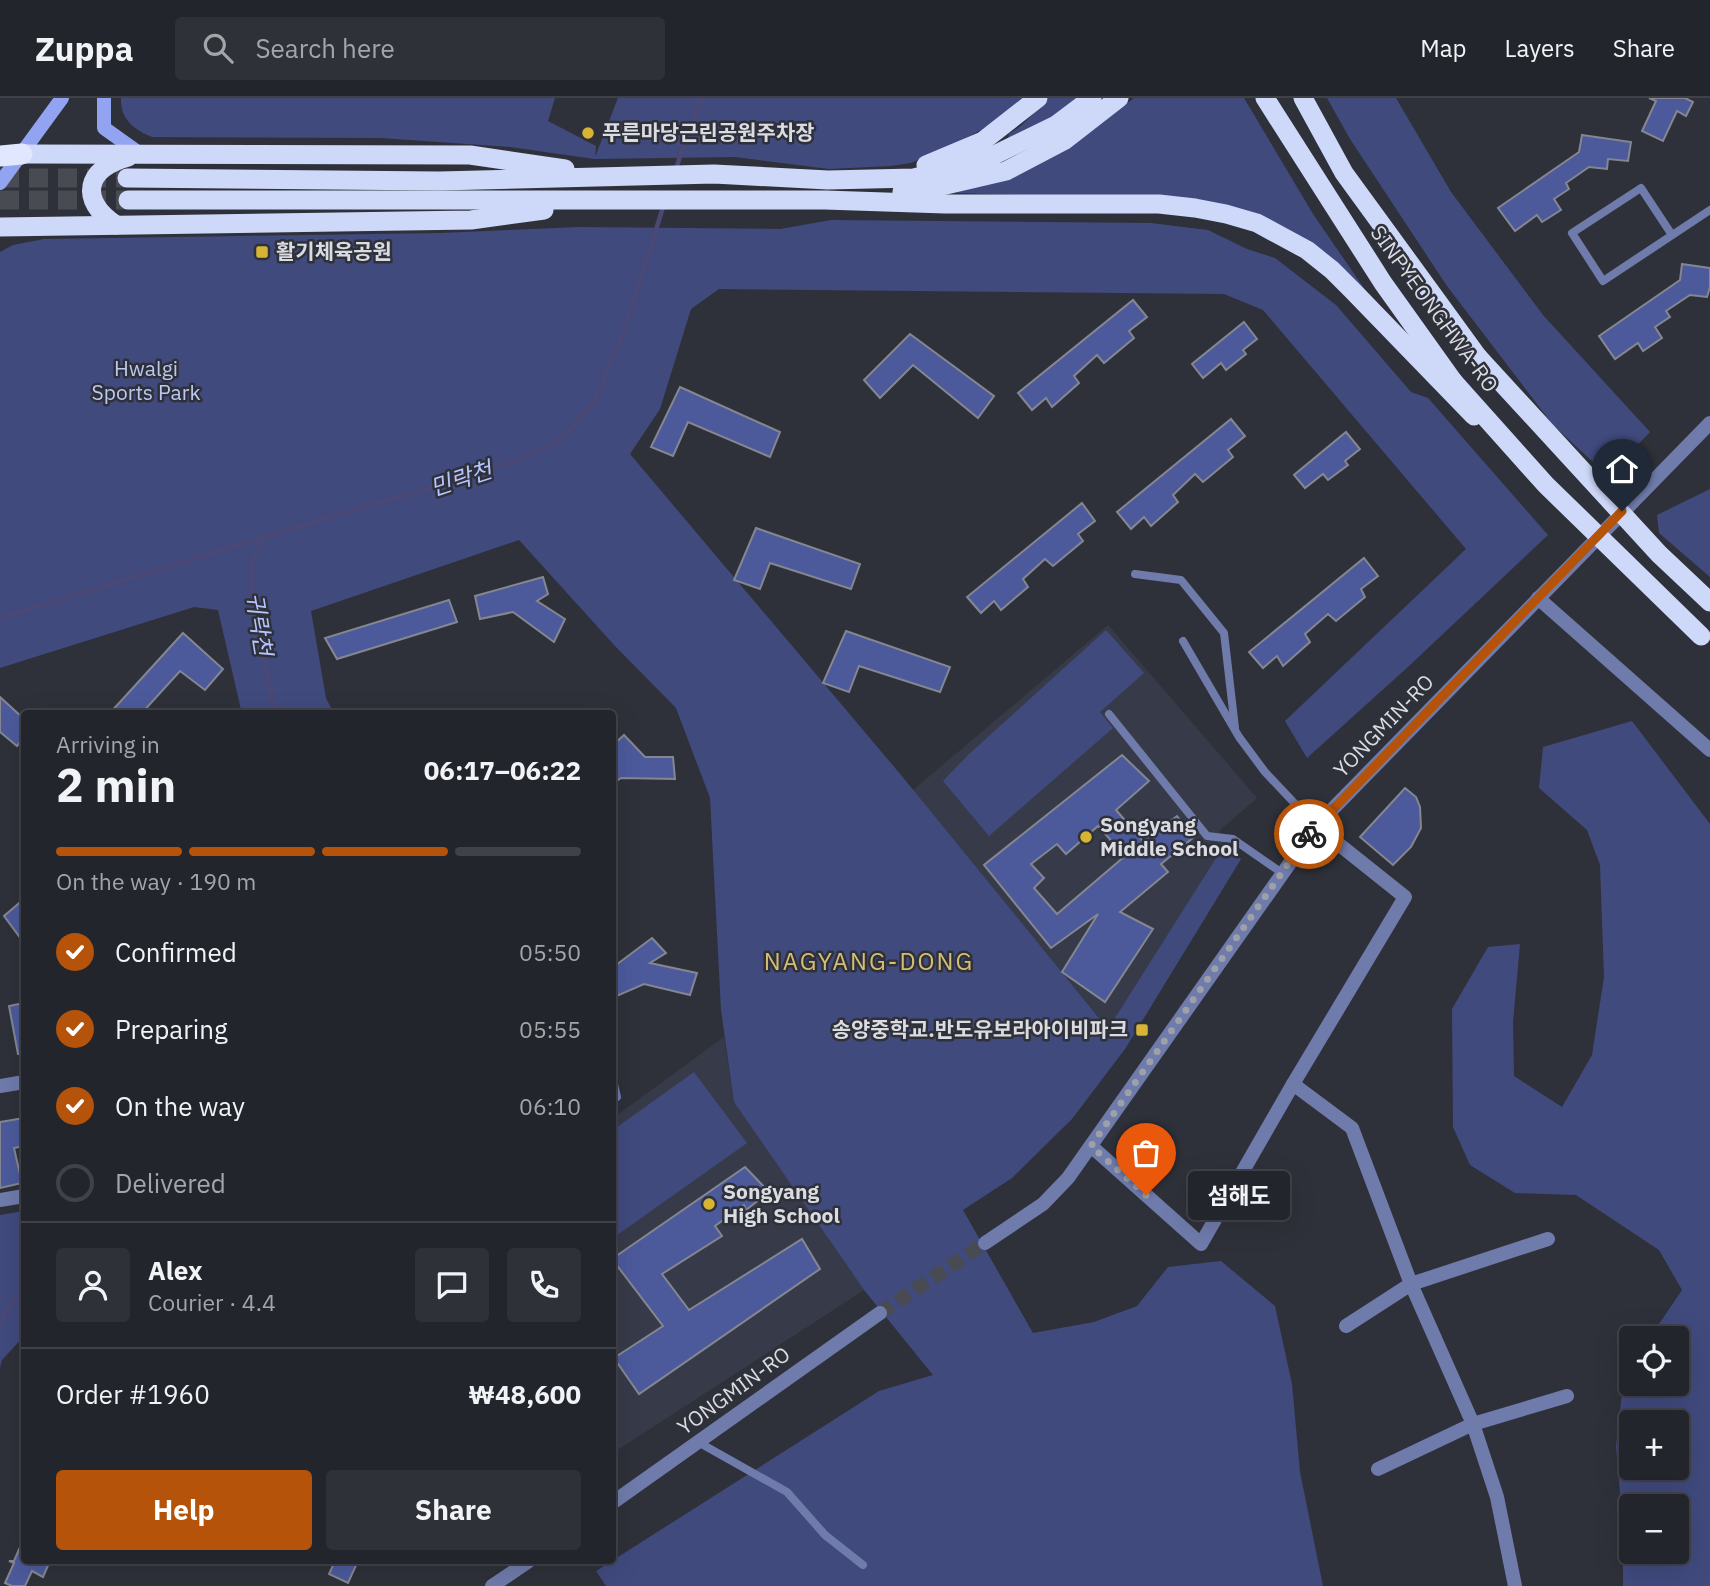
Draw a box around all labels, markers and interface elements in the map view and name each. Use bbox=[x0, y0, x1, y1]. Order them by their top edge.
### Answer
search box bbox=[175, 17, 665, 80]
text: Zuppa bbox=[35, 27, 133, 70]
icon: search bbox=[199, 29, 237, 67]
text: Search here bbox=[255, 31, 395, 65]
text: Map bbox=[1420, 32, 1467, 64]
text: Layers bbox=[1505, 32, 1575, 64]
text: Share bbox=[1613, 32, 1675, 64]
place label: 푸른마당근린공원주차장 bbox=[602, 118, 815, 146]
marker: 푸른마당근린공원주차장 bbox=[580, 125, 596, 141]
street label: SINPYEONGHWA-RO bbox=[1365, 219, 1505, 398]
place label: 활기체육공원 bbox=[276, 237, 392, 265]
marker: 활기체육공원 bbox=[254, 244, 270, 260]
park label: Hwalgi Sports Park bbox=[92, 354, 201, 406]
pin bbox=[1592, 439, 1652, 511]
icon: home bbox=[1603, 450, 1641, 488]
water label: 민락천 bbox=[426, 453, 498, 502]
water label: 귀락천 bbox=[240, 590, 280, 660]
street label: YONGMIN-RO bbox=[1327, 668, 1440, 783]
text: Arriving in bbox=[56, 729, 160, 759]
text: 06:17–06:22 bbox=[424, 753, 581, 787]
text: 2 min bbox=[56, 755, 176, 815]
courier bbox=[1274, 799, 1344, 869]
place label: Songyang Middle School bbox=[1100, 810, 1238, 862]
icon: bike bbox=[1290, 815, 1328, 853]
marker: Songyang Middle School bbox=[1078, 829, 1094, 845]
text: On the way · 190 m bbox=[56, 866, 256, 896]
icon: check bbox=[56, 933, 94, 971]
text: Confirmed bbox=[115, 935, 237, 969]
text: 05:50 bbox=[519, 937, 581, 967]
district label: NAGYANG-DONG bbox=[764, 945, 974, 977]
icon: check bbox=[56, 1010, 94, 1048]
text: Preparing bbox=[115, 1012, 228, 1046]
text: 05:55 bbox=[519, 1014, 581, 1044]
place label: 송양중학교.반도유보라아이비파크 bbox=[832, 1015, 1128, 1043]
marker: 송양중학교.반도유보라아이비파크 bbox=[1134, 1022, 1150, 1038]
icon: check bbox=[56, 1087, 94, 1125]
text: On the way bbox=[115, 1089, 245, 1123]
text: 06:10 bbox=[519, 1091, 581, 1121]
pin bbox=[1116, 1123, 1176, 1195]
icon: bag bbox=[1127, 1134, 1165, 1172]
text: Delivered bbox=[115, 1166, 226, 1200]
callout: 섬해도 bbox=[1188, 1170, 1290, 1220]
place label: Songyang High School bbox=[723, 1177, 840, 1229]
text: 섬해도 bbox=[1207, 1180, 1271, 1210]
marker: Songyang High School bbox=[701, 1196, 717, 1212]
button: person bbox=[56, 1248, 130, 1322]
button: chat bbox=[415, 1248, 489, 1322]
button: phone bbox=[507, 1248, 581, 1322]
text: Alex bbox=[148, 1253, 202, 1287]
text: Courier · 4.4 bbox=[148, 1287, 276, 1317]
map controls bbox=[1619, 1326, 1689, 1564]
button: locate bbox=[1619, 1326, 1689, 1396]
street label: YONGMIN-RO bbox=[671, 1340, 795, 1441]
text: Order #1960 bbox=[56, 1377, 210, 1411]
text: ₩48,600 bbox=[468, 1377, 581, 1411]
button: + bbox=[1619, 1410, 1689, 1480]
button: Help bbox=[56, 1470, 312, 1550]
button: Share bbox=[326, 1470, 581, 1550]
button: − bbox=[1619, 1494, 1689, 1564]

